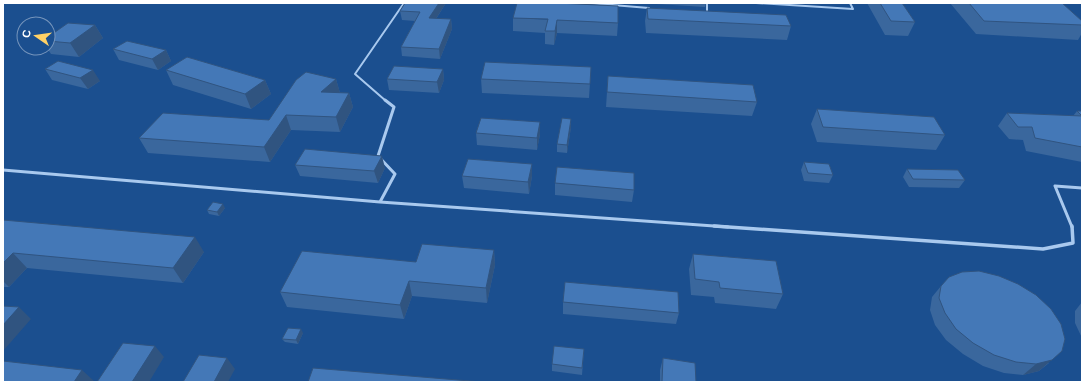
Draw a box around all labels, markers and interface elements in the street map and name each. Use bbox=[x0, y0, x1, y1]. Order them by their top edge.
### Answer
north arrow bbox=[16, 16, 56, 56]
text: С bbox=[20, 28, 33, 39]

